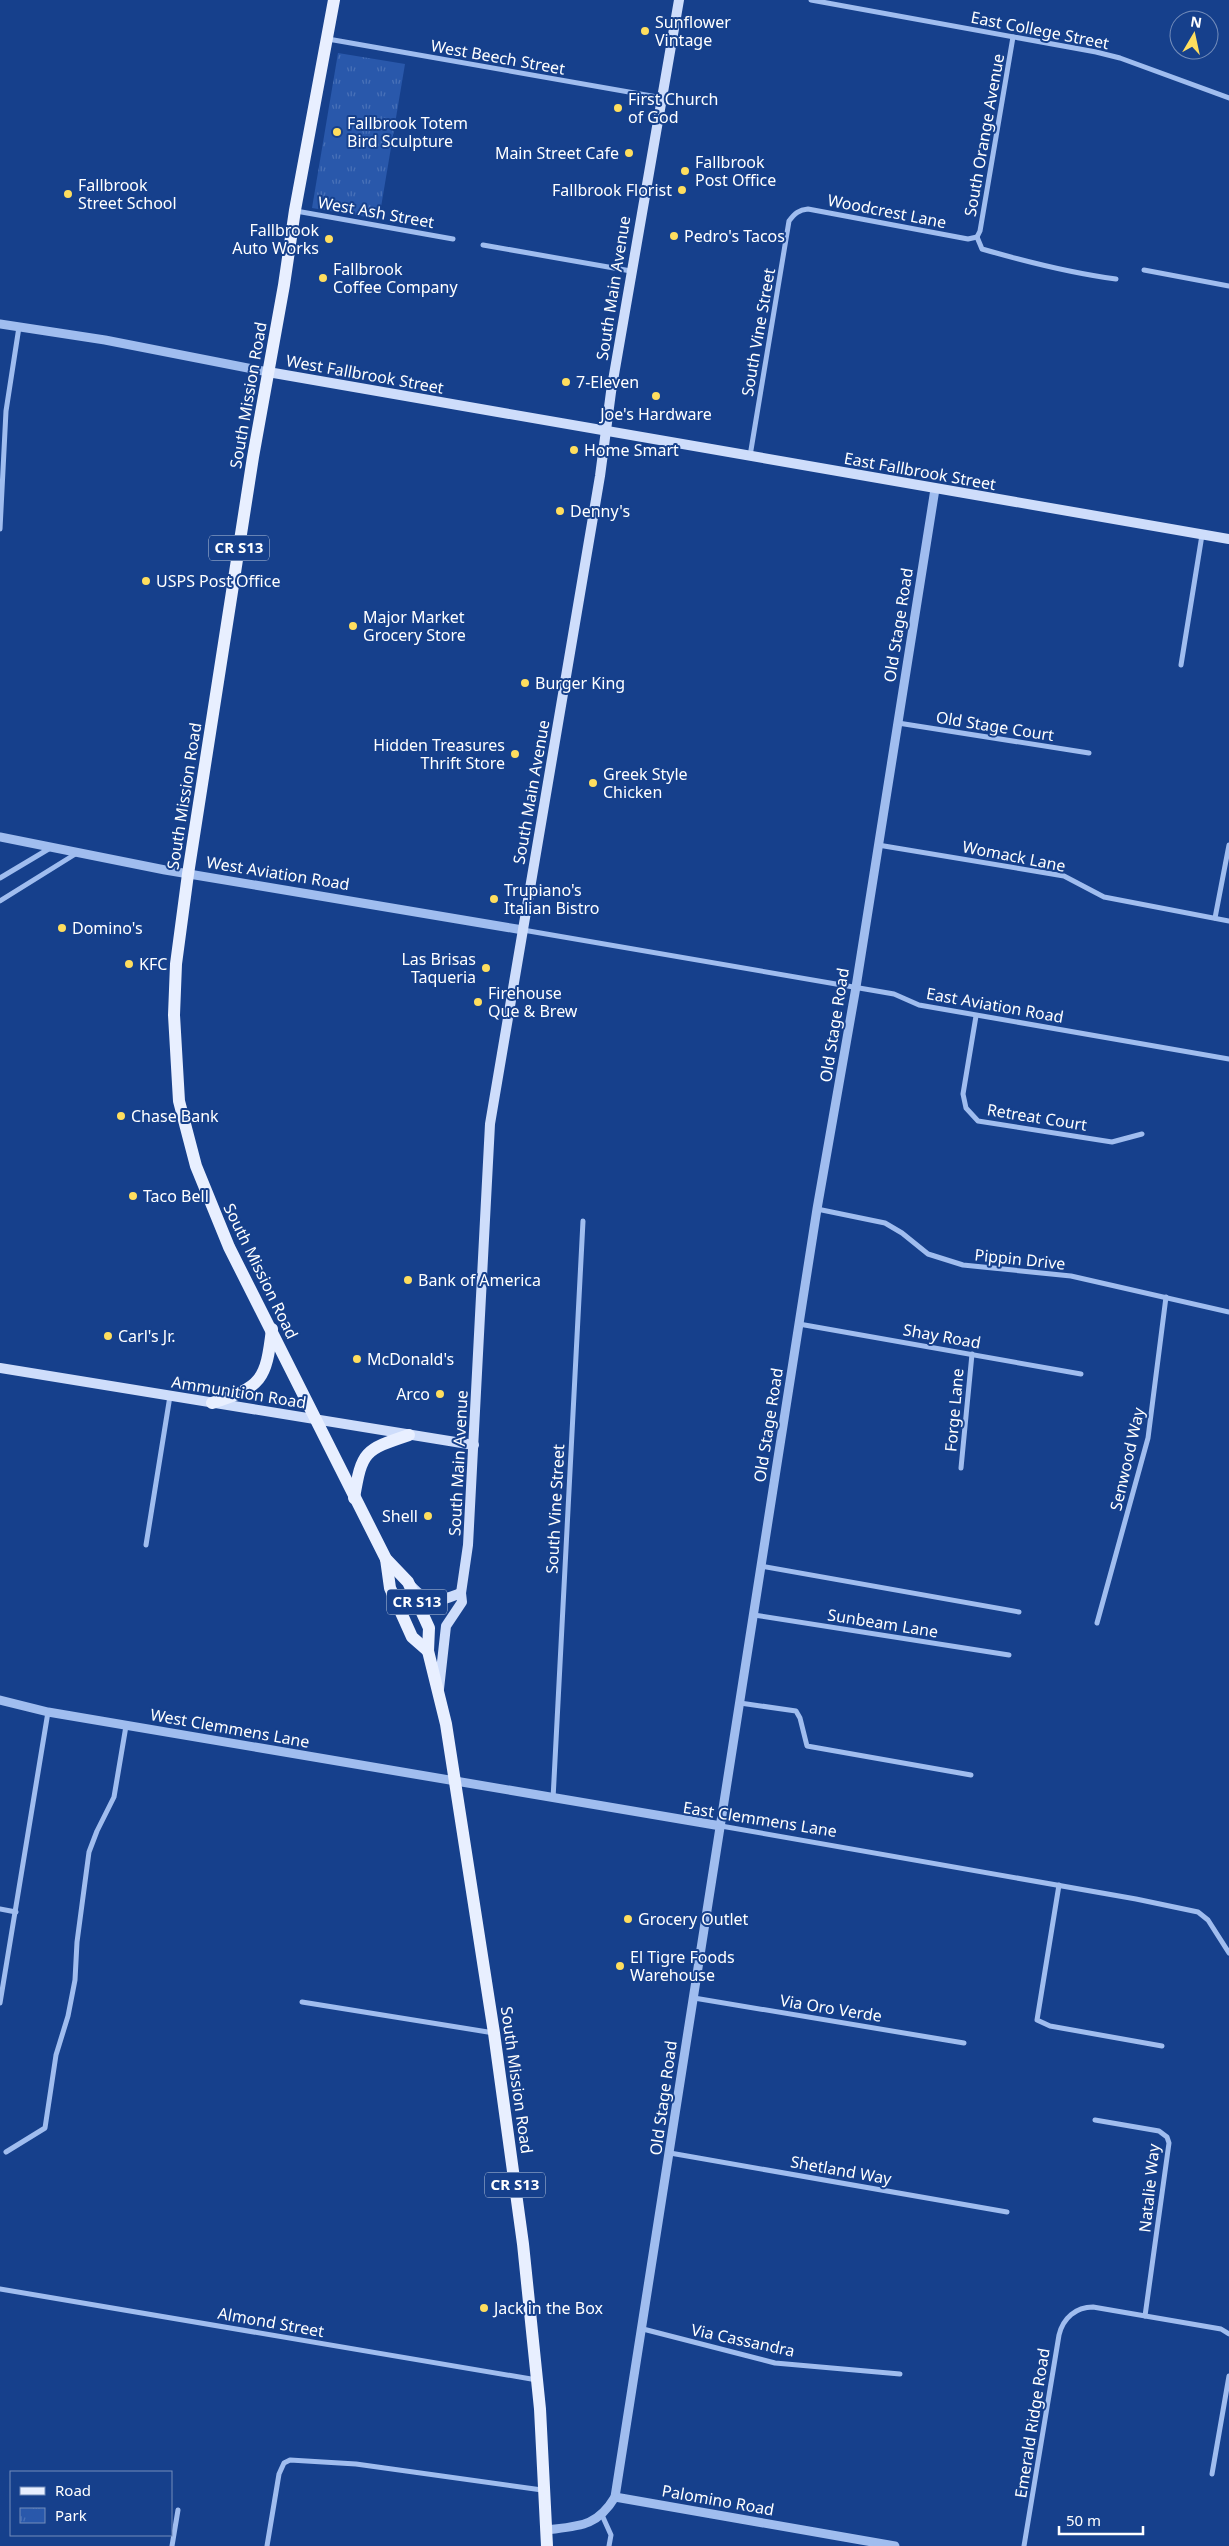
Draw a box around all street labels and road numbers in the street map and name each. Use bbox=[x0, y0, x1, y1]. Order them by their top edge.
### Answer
street label: East College Street bbox=[969, 6, 1111, 54]
street label: West Beech Street bbox=[429, 34, 567, 80]
street label: South Orange Avenue bbox=[959, 52, 1009, 218]
street label: Woodcrest Lane bbox=[826, 189, 948, 233]
street label: West Ash Street bbox=[316, 191, 436, 233]
street label: South Main Avenue bbox=[591, 214, 635, 362]
street label: South Vine Street bbox=[736, 266, 780, 398]
street label: South Mission Road bbox=[224, 320, 272, 470]
street label: West Fallbrook Street bbox=[285, 349, 446, 399]
street label: East Fallbrook Street bbox=[842, 447, 998, 495]
road number: CR S13 bbox=[209, 536, 269, 560]
street label: Old Stage Road bbox=[878, 566, 918, 684]
street label: Old Stage Court bbox=[934, 706, 1056, 746]
street label: South Main Avenue bbox=[507, 718, 555, 866]
street label: South Mission Road bbox=[162, 721, 206, 871]
street label: Womack Lane bbox=[960, 835, 1068, 877]
street label: West Aviation Road bbox=[205, 851, 351, 895]
street label: Old Stage Road bbox=[814, 966, 854, 1084]
street label: East Aviation Road bbox=[925, 982, 1065, 1028]
street label: Retreat Court bbox=[985, 1098, 1089, 1136]
street label: South Mission Road bbox=[219, 1199, 303, 1343]
street label: Pippin Drive bbox=[973, 1243, 1067, 1275]
street label: Shay Road bbox=[901, 1318, 983, 1354]
street label: Old Stage Road bbox=[748, 1366, 788, 1484]
street label: Forge Lane bbox=[939, 1367, 969, 1453]
street label: Ammunition Road bbox=[170, 1370, 308, 1414]
street label: South Main Avenue bbox=[443, 1390, 473, 1536]
street label: Senwood Way bbox=[1104, 1404, 1150, 1513]
street label: South Vine Street bbox=[541, 1443, 569, 1574]
road number: CR S13 bbox=[387, 1590, 447, 1614]
street label: Sunbeam Lane bbox=[826, 1603, 940, 1643]
street label: West Clemmens Lane bbox=[149, 1703, 311, 1753]
street label: East Clemmens Lane bbox=[681, 1796, 839, 1842]
street label: Via Oro Verde bbox=[778, 1989, 884, 2027]
street label: South Mission Road bbox=[496, 2005, 538, 2155]
street label: Old Stage Road bbox=[644, 2039, 682, 2157]
street label: Natalie Way bbox=[1133, 2142, 1165, 2233]
street label: Shetland Way bbox=[789, 2150, 894, 2190]
road number: CR S13 bbox=[485, 2172, 545, 2198]
street label: Almond Street bbox=[216, 2302, 326, 2342]
street label: Via Cassandra bbox=[689, 2318, 797, 2362]
street label: Emerald Ridge Road bbox=[1009, 2346, 1055, 2500]
street label: Palomino Road bbox=[660, 2479, 776, 2521]

